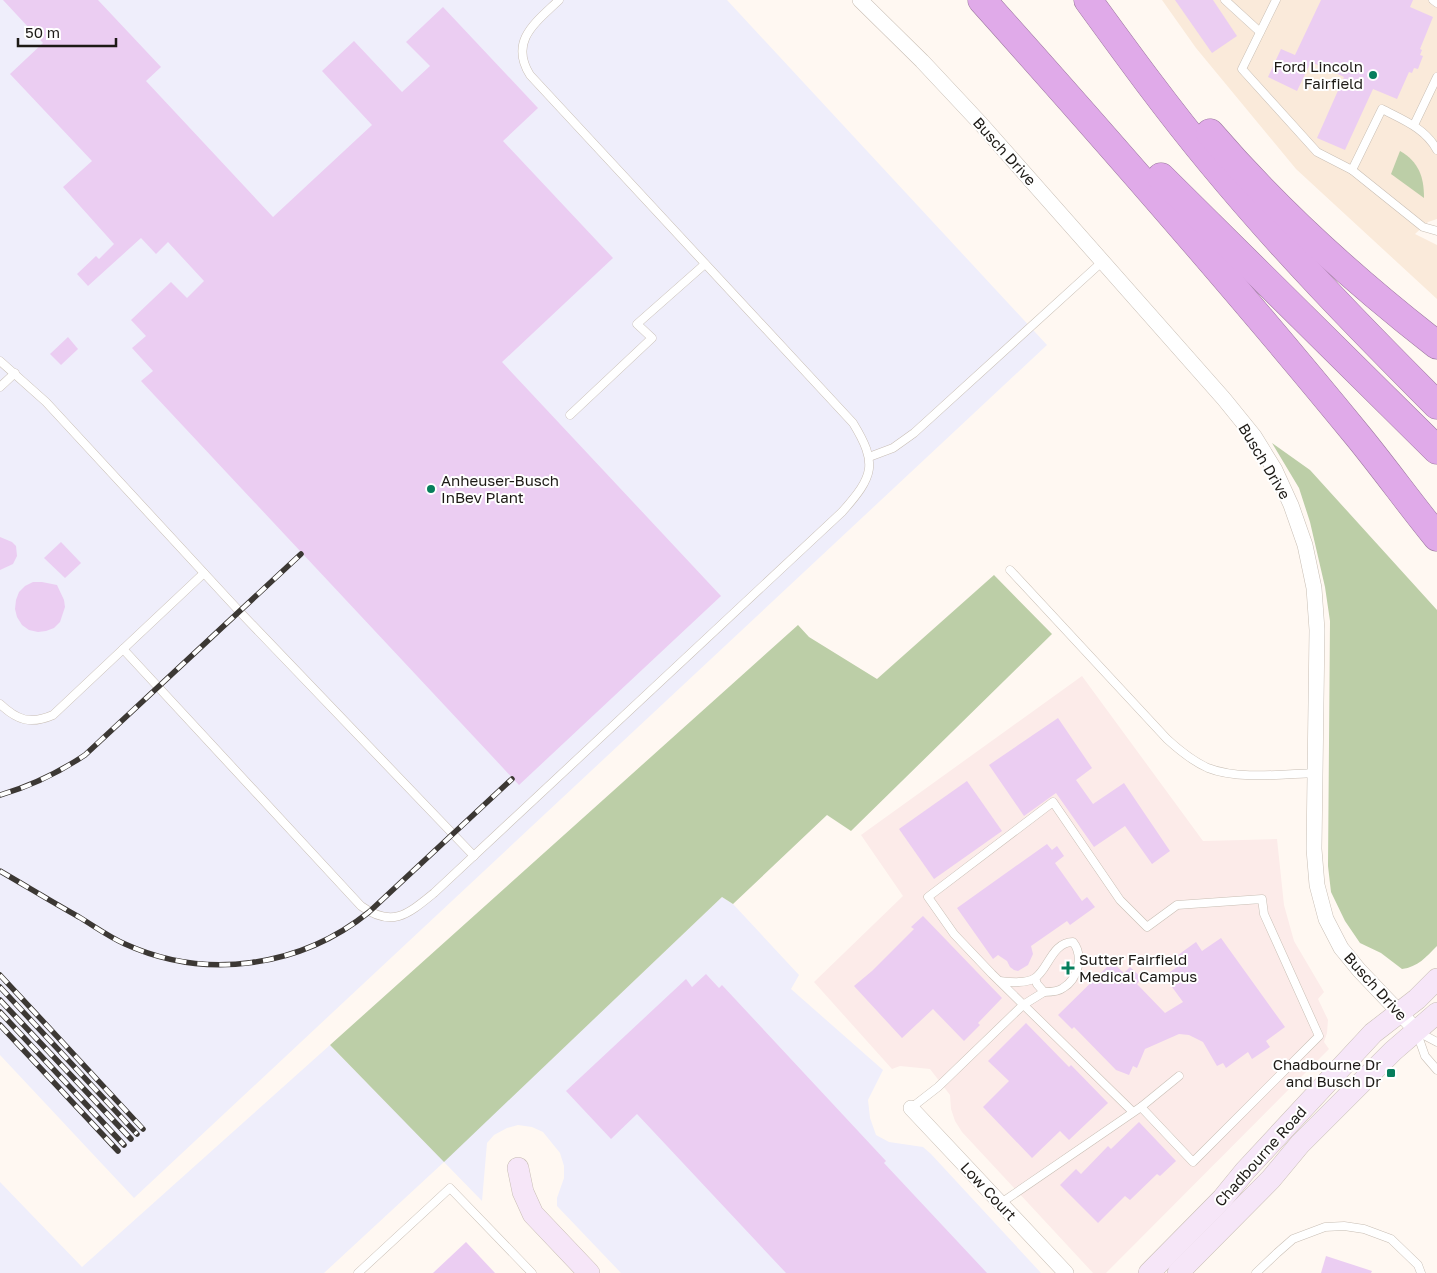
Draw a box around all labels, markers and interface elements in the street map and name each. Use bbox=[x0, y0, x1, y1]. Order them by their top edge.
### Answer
scale bar bbox=[18, 15, 115, 47]
text: 50 m bbox=[25, 23, 60, 41]
place label: Ford Lincoln Fairfield bbox=[1274, 57, 1363, 92]
marker: Ford Lincoln Fairfield bbox=[1367, 69, 1379, 81]
street label: Busch Drive bbox=[970, 113, 1040, 189]
street label: Busch Drive bbox=[1235, 420, 1295, 502]
place label: Anheuser-Busch InBev Plant bbox=[441, 471, 559, 506]
marker: Anheuser-Busch InBev Plant bbox=[425, 483, 437, 495]
street label: Busch Drive bbox=[1341, 948, 1411, 1024]
place label: Sutter Fairfield Medical Campus bbox=[1079, 950, 1197, 985]
marker: Sutter Fairfield Medical Campus bbox=[1061, 961, 1075, 975]
place label: Chadbourne Dr and Busch Dr bbox=[1273, 1055, 1381, 1090]
marker: Chadbourne Dr and Busch Dr bbox=[1385, 1067, 1397, 1079]
street label: Chadbourne Road bbox=[1210, 1102, 1310, 1210]
street label: Low Court bbox=[957, 1158, 1021, 1224]

